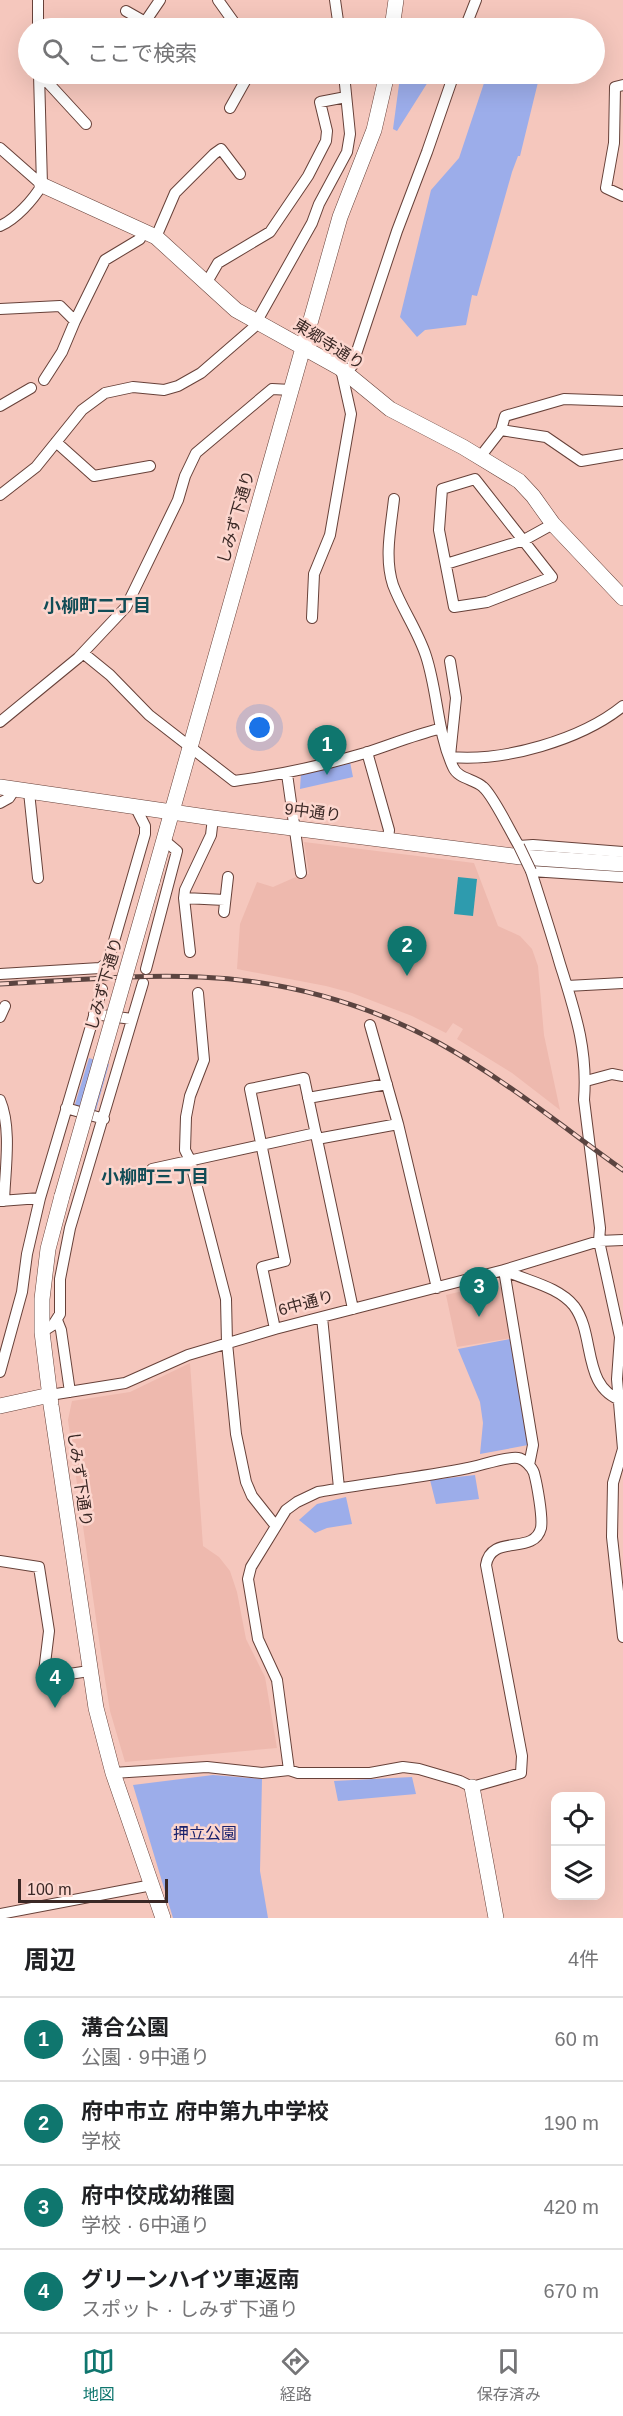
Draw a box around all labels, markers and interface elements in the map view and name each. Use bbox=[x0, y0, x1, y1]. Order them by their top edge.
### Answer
search box bbox=[18, 18, 605, 84]
icon: search bbox=[39, 35, 72, 68]
text: ここで検索 bbox=[87, 41, 197, 66]
street label: 東郷寺通り bbox=[291, 316, 367, 372]
street label: しみず下通り bbox=[215, 469, 257, 565]
district label: 小柳町二丁目 bbox=[43, 596, 151, 616]
your location bbox=[245, 713, 274, 742]
pin: 1 bbox=[308, 726, 346, 775]
street label: 9中通り bbox=[284, 800, 342, 824]
pin: 2 bbox=[388, 926, 426, 976]
street label: しみず下通り bbox=[83, 936, 125, 1032]
district label: 小柳町三丁目 bbox=[101, 1167, 209, 1187]
pin: 3 bbox=[460, 1268, 498, 1317]
street label: 6中通り bbox=[276, 1287, 336, 1319]
street label: しみず下通り bbox=[65, 1430, 95, 1528]
pin: 4 bbox=[36, 1658, 74, 1708]
map controls bbox=[551, 1792, 605, 1900]
button: locate bbox=[551, 1792, 605, 1846]
park label: 押立公園 bbox=[173, 1825, 237, 1842]
button: layers bbox=[551, 1846, 605, 1900]
scale bar bbox=[18, 1876, 168, 1904]
text: 100 m bbox=[27, 1881, 71, 1898]
text: 周辺 bbox=[24, 1945, 76, 1975]
text: 4件 bbox=[568, 1948, 599, 1970]
text: 溝合公園 bbox=[81, 2015, 169, 2040]
text: 1 bbox=[38, 2028, 49, 2050]
text: 60 m bbox=[555, 2028, 599, 2050]
text: 公園 · 9中通り bbox=[81, 2046, 210, 2068]
text: 府中市立 府中第九中学校 bbox=[81, 2099, 329, 2124]
text: 2 bbox=[38, 2112, 49, 2134]
text: 190 m bbox=[543, 2112, 599, 2134]
text: 学校 bbox=[81, 2130, 121, 2152]
text: 府中佼成幼稚園 bbox=[81, 2183, 235, 2208]
text: 3 bbox=[38, 2196, 49, 2218]
text: 420 m bbox=[543, 2196, 599, 2218]
text: 学校 · 6中通り bbox=[81, 2214, 210, 2236]
text: グリーンハイツ車返南 bbox=[81, 2267, 299, 2292]
text: 4 bbox=[38, 2280, 49, 2302]
text: 670 m bbox=[543, 2280, 599, 2302]
text: スポット · しみず下通り bbox=[81, 2298, 299, 2320]
tab: 地図 bbox=[82, 2345, 115, 2405]
tab: 経路 bbox=[279, 2345, 312, 2405]
tab: 保存済み bbox=[477, 2345, 541, 2405]

